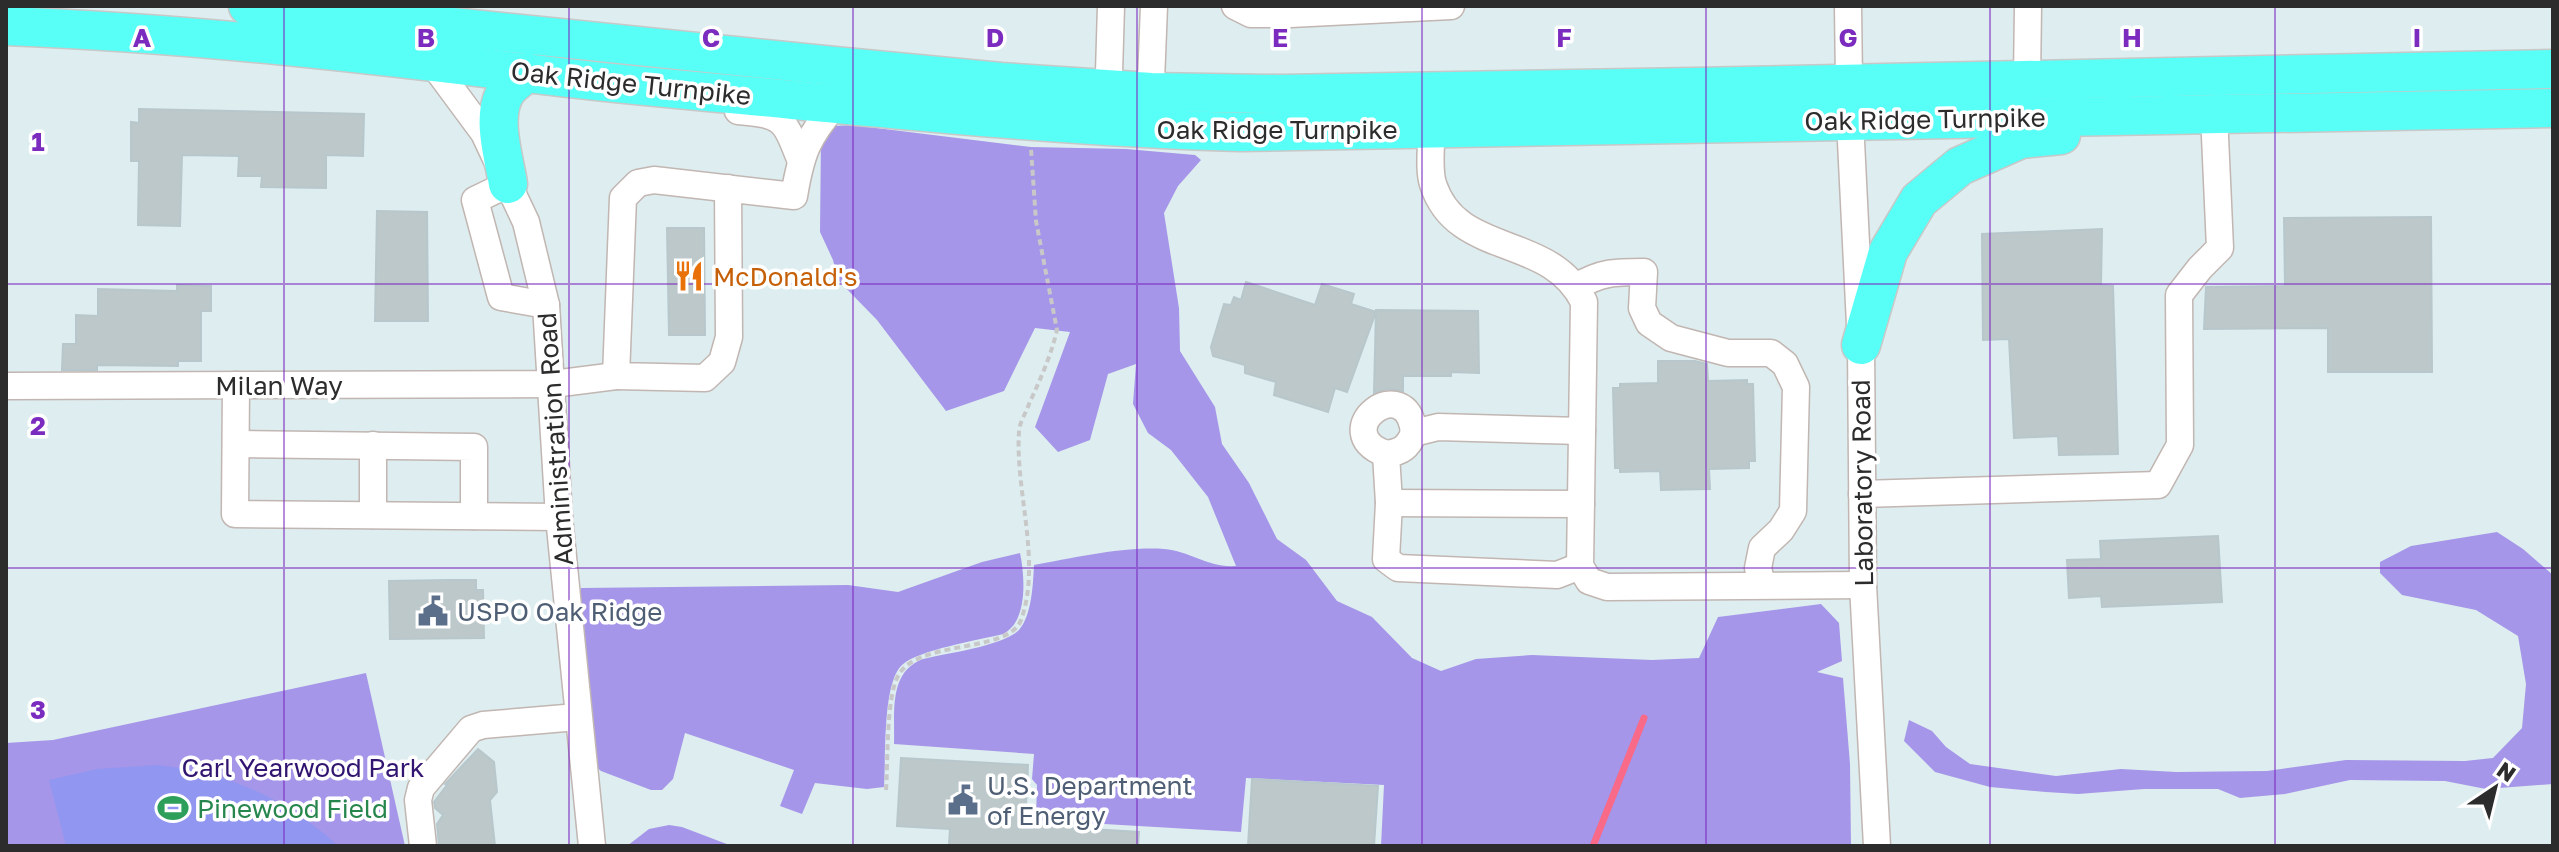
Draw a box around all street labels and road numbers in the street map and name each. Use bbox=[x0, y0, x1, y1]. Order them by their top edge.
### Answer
street label: Oak Ridge Turnpike bbox=[509, 55, 753, 111]
street label: Oak Ridge Turnpike bbox=[1804, 101, 2046, 137]
street label: Oak Ridge Turnpike bbox=[1156, 114, 1398, 145]
street label: Administration Road bbox=[531, 311, 579, 567]
street label: Milan Way bbox=[215, 370, 343, 401]
street label: Laboratory Road bbox=[1845, 379, 1879, 587]

